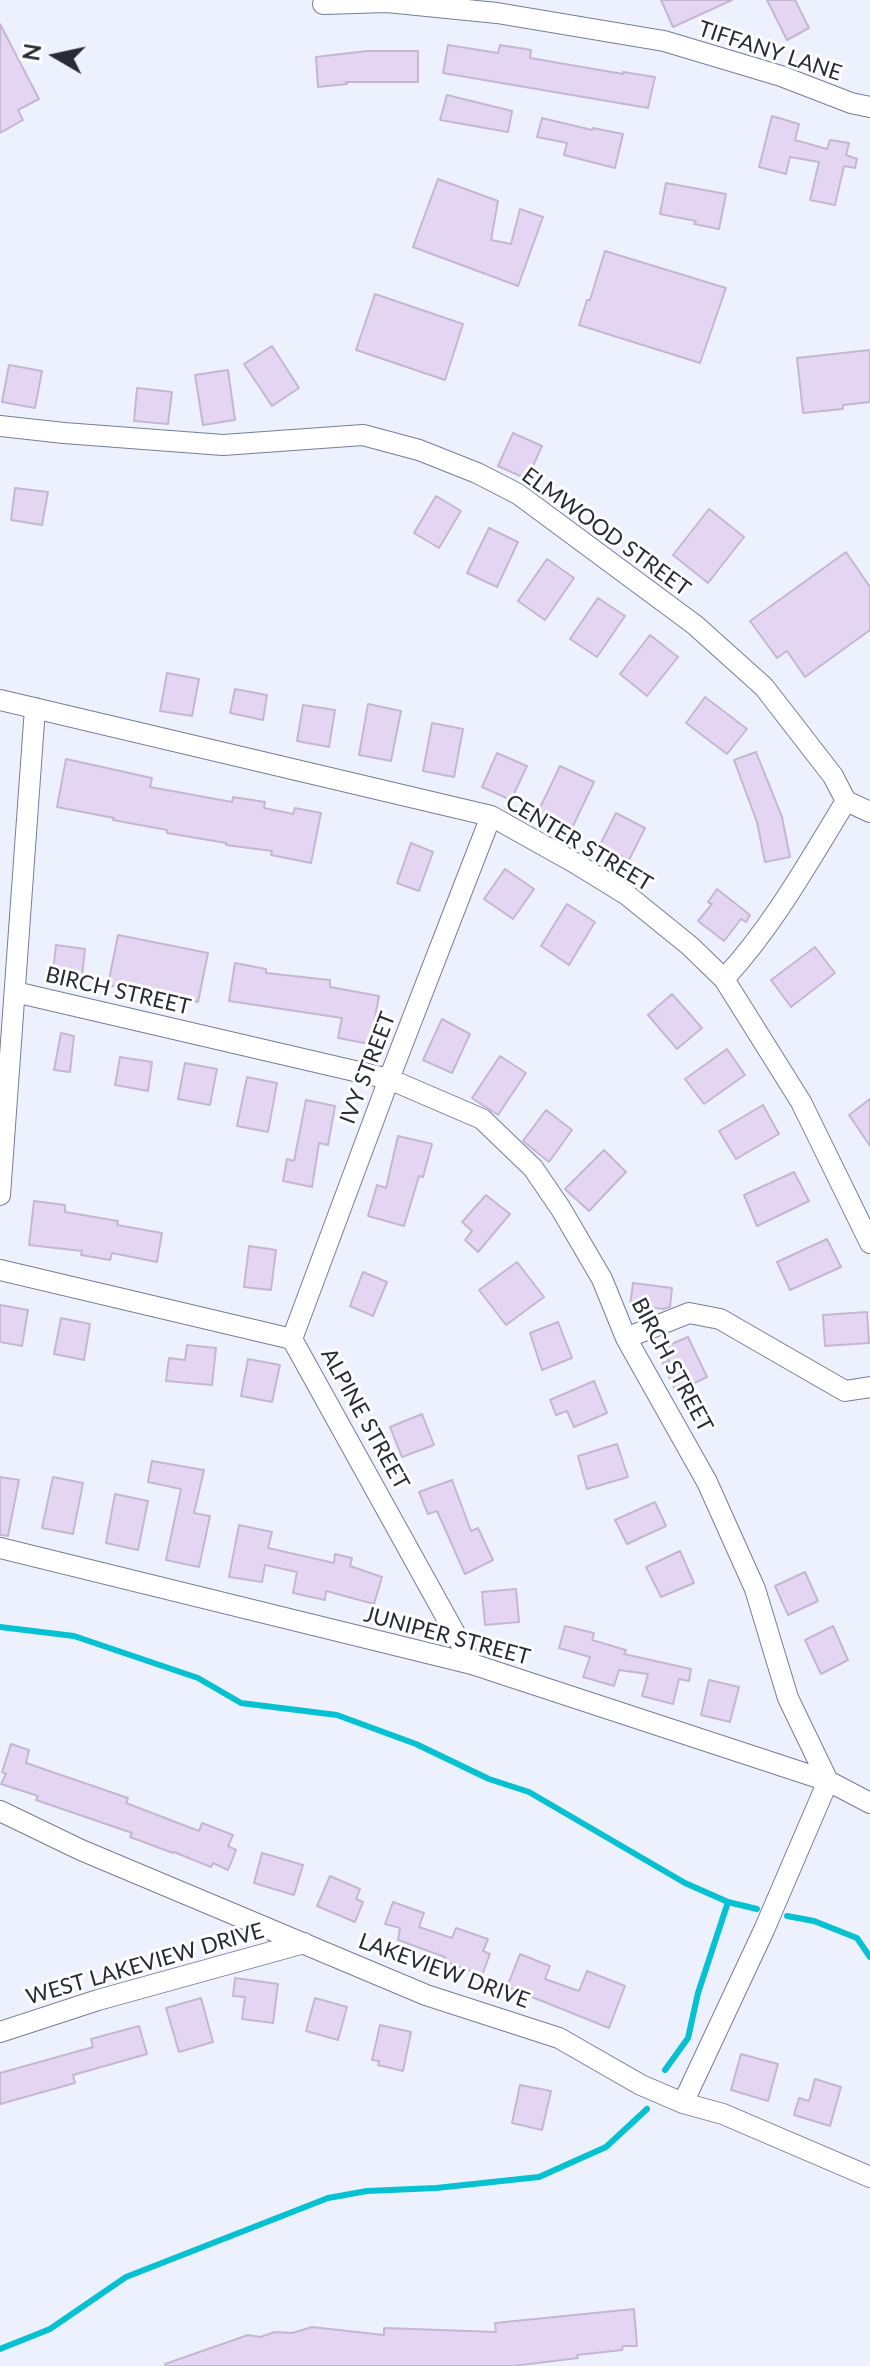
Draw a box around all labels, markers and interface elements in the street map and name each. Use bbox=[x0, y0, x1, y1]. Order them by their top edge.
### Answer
street label: TIFFANY LANE bbox=[695, 15, 845, 87]
north arrow bbox=[16, 16, 96, 96]
text: N bbox=[17, 42, 46, 63]
street label: ELMWOOD STREET bbox=[517, 462, 695, 602]
street label: CENTER STREET bbox=[501, 789, 657, 897]
street label: BIRCH STREET bbox=[43, 961, 193, 1021]
street label: IVY STREET bbox=[335, 1008, 401, 1128]
street label: BIRCH STREET bbox=[626, 1293, 718, 1437]
street label: ALPINE STREET bbox=[315, 1344, 415, 1494]
street label: JUNIPER STREET bbox=[361, 1601, 533, 1671]
street label: WEST LAKEVIEW DRIVE bbox=[23, 1917, 267, 2011]
street label: LAKEVIEW DRIVE bbox=[355, 1928, 533, 2014]

